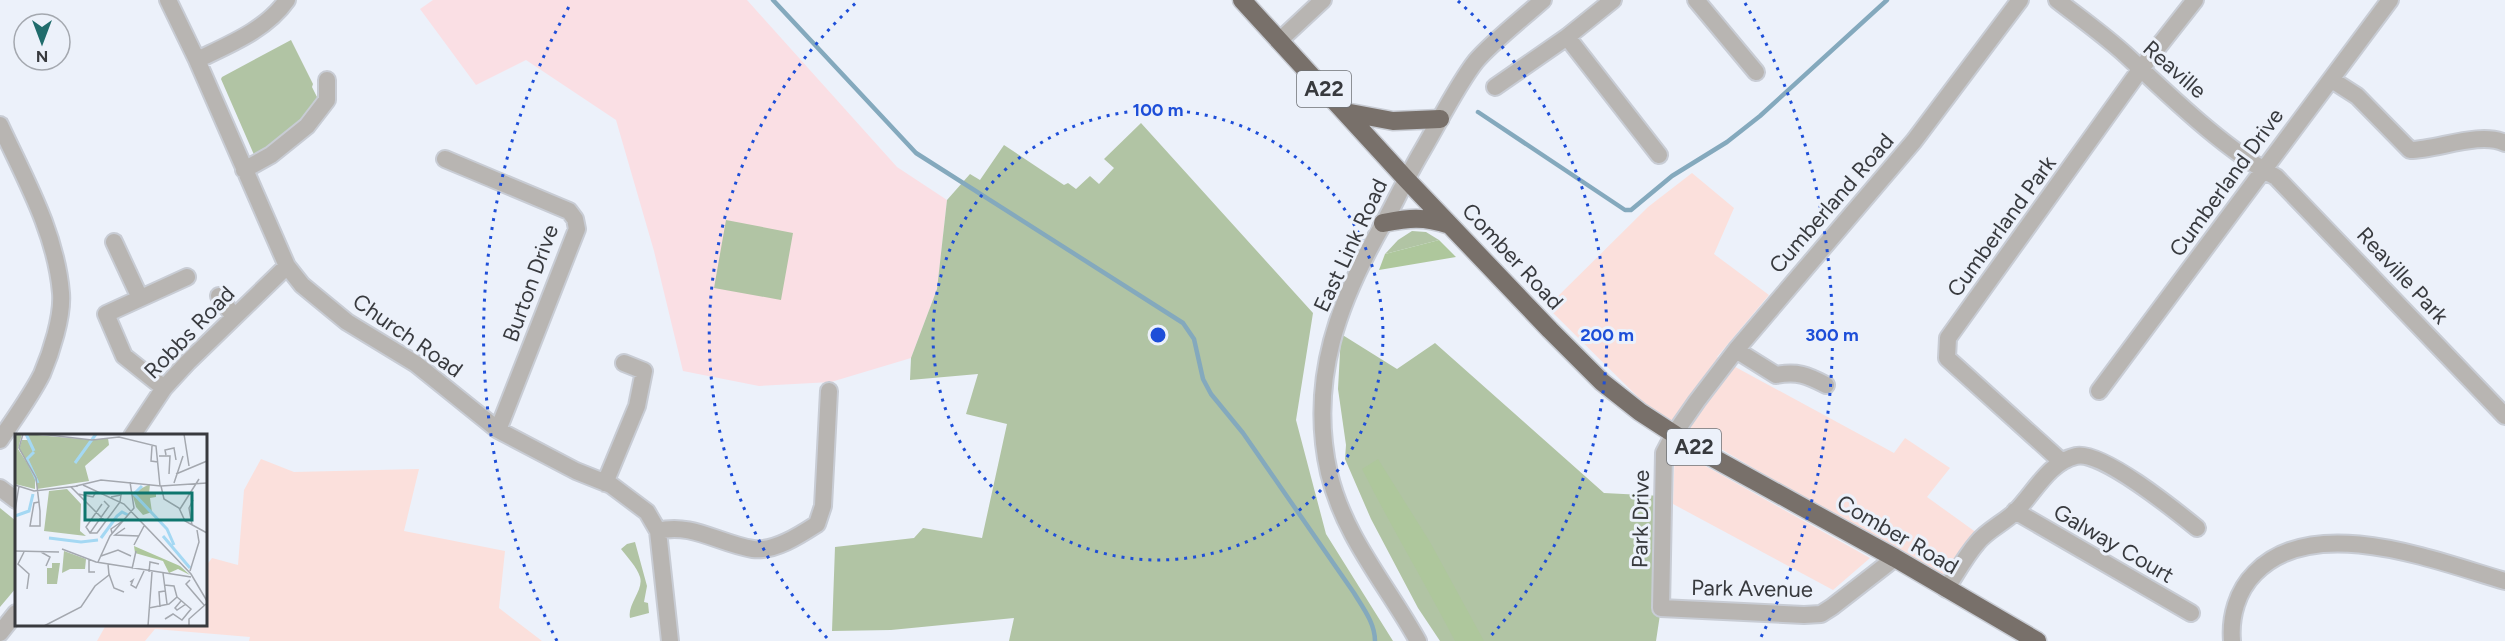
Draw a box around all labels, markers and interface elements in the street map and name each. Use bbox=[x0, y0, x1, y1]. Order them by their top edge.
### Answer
north arrow bbox=[12, 12, 72, 72]
street label: Reaville bbox=[2137, 35, 2212, 104]
text: N bbox=[36, 47, 48, 66]
road number: A22 bbox=[1297, 71, 1351, 107]
text: 100 m bbox=[1133, 99, 1183, 121]
street label: Cumberland Drive bbox=[2164, 103, 2289, 262]
street label: Cumberland Road bbox=[1763, 128, 1899, 279]
street label: Cumberland Park bbox=[1941, 150, 2062, 302]
street label: East Link Road bbox=[1308, 174, 1393, 316]
street label: Comber Road bbox=[1456, 197, 1569, 315]
street label: Burton Drive bbox=[497, 221, 564, 345]
street label: Reaville Park bbox=[2351, 221, 2454, 330]
street label: Robbs Road bbox=[138, 280, 240, 384]
street label: Church Road bbox=[347, 288, 468, 383]
text: 200 m bbox=[1580, 324, 1634, 346]
text: 300 m bbox=[1805, 324, 1859, 346]
centre of rings bbox=[1148, 325, 1168, 345]
road number: A22 bbox=[1667, 429, 1721, 465]
inset map bbox=[15, 434, 207, 626]
street label: Park Drive bbox=[1626, 470, 1655, 568]
street label: Comber Road bbox=[1832, 489, 1963, 580]
street label: Galway Court bbox=[2049, 498, 2179, 589]
street label: Park Avenue bbox=[1691, 574, 1813, 603]

